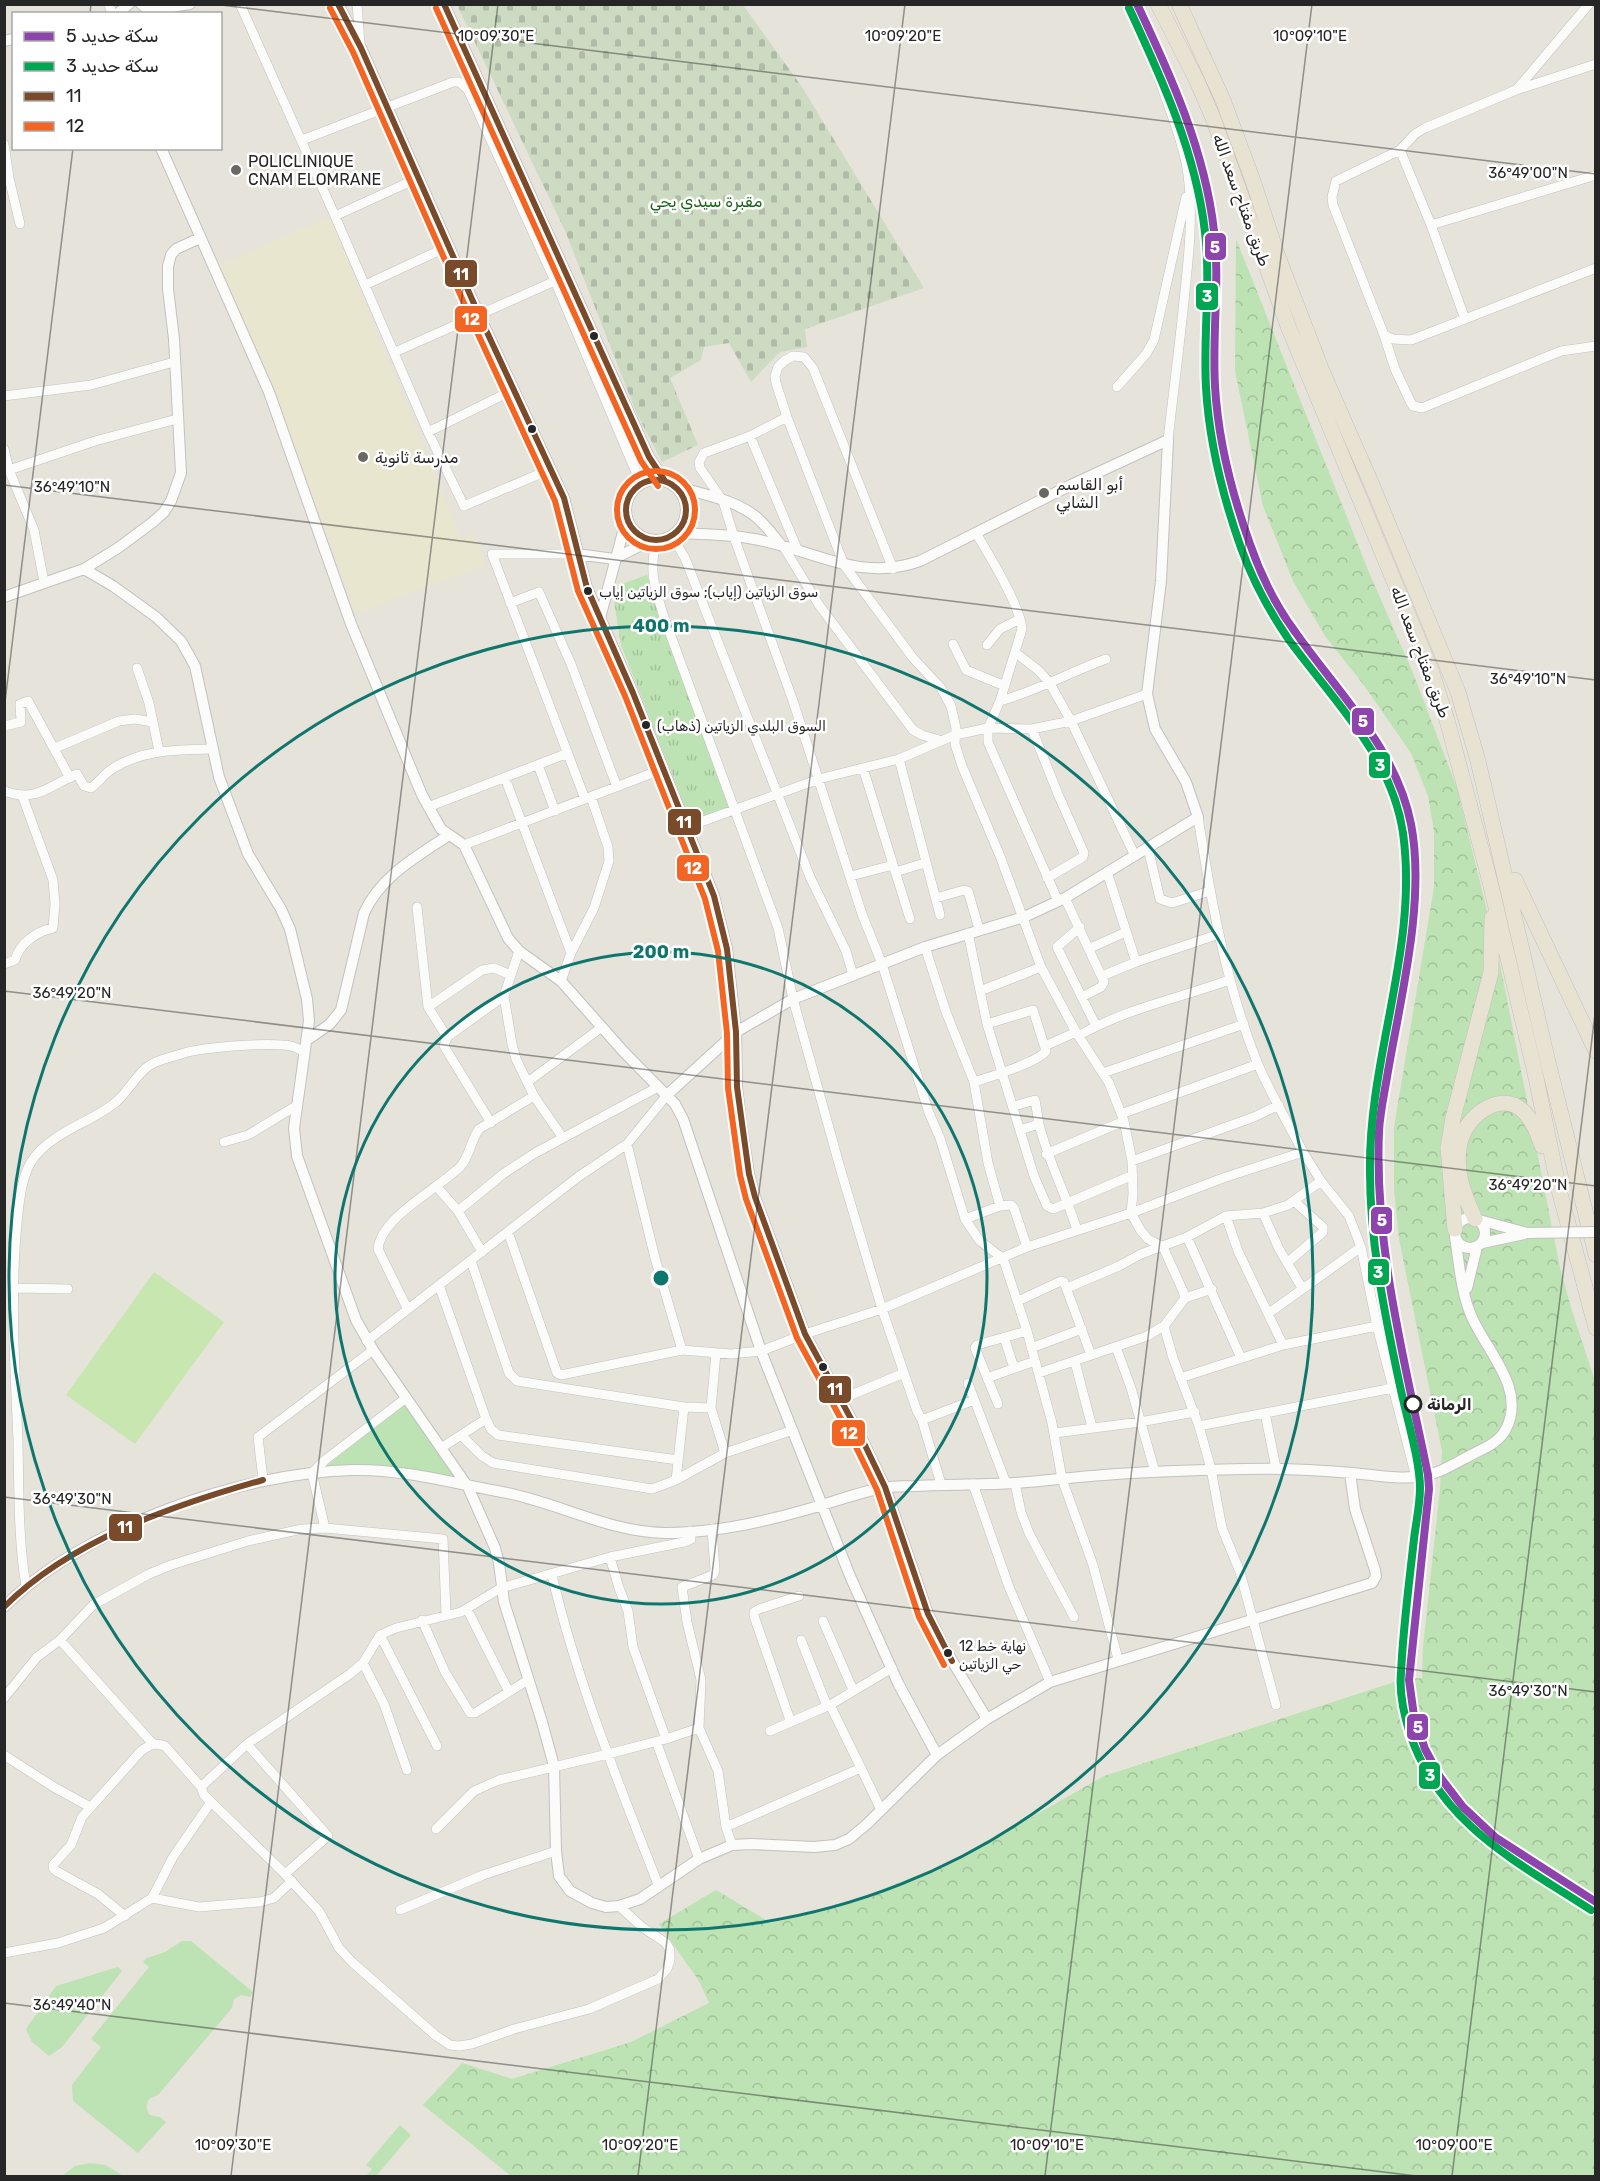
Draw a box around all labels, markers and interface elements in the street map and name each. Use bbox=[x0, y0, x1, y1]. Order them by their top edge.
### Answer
legend bbox=[12, 12, 222, 150]
text: سكة حديد 5 bbox=[66, 25, 159, 47]
text: 10°09'30"E bbox=[458, 27, 534, 45]
text: 10°09'20"E bbox=[865, 27, 941, 45]
text: 10°09'10"E bbox=[1273, 27, 1347, 45]
text: سكة حديد 3 bbox=[66, 55, 159, 77]
text: 11 bbox=[66, 85, 81, 107]
text: 12 bbox=[66, 115, 84, 137]
street label: طريق مفتاح سعد الله bbox=[1207, 131, 1274, 270]
place label: POLICLINIQUE CNAM ELOMRANE bbox=[248, 152, 381, 189]
marker: POLICLINIQUE CNAM ELOMRANE bbox=[229, 163, 243, 177]
text: 36°49'00"N bbox=[1488, 164, 1568, 182]
park label: مقبرة سيدي يحي bbox=[650, 192, 762, 214]
line badge: 5 bbox=[1204, 232, 1227, 261]
text: 5 bbox=[1210, 238, 1220, 257]
line badge: 11 bbox=[444, 259, 478, 288]
text: 11 bbox=[453, 265, 469, 284]
line badge: 3 bbox=[1195, 282, 1219, 311]
text: 3 bbox=[1202, 287, 1212, 306]
line badge: 12 bbox=[454, 305, 488, 333]
text: 12 bbox=[462, 310, 480, 329]
unlabelled marker bbox=[588, 330, 600, 342]
unlabelled marker bbox=[526, 423, 538, 435]
place label: مدرسة ثانوية bbox=[375, 448, 459, 468]
marker: مدرسة ثانوية bbox=[356, 450, 370, 464]
place label: أبو القاسم الشابي bbox=[1056, 475, 1123, 515]
text: 36°49'10"N bbox=[34, 478, 110, 496]
marker: أبو القاسم الشابي bbox=[1037, 486, 1051, 500]
place label: سوق الزياتين (إياب); سوق الزياتين إياب bbox=[599, 584, 818, 601]
street label: طريق مفتاح سعد الله bbox=[1385, 584, 1454, 721]
marker: سوق الزياتين (إياب); سوق الزياتين إياب bbox=[582, 585, 594, 597]
text: 400 m bbox=[632, 615, 690, 637]
text: 36°49'10"N bbox=[1490, 670, 1566, 688]
line badge: 5 bbox=[1351, 707, 1375, 736]
text: 5 bbox=[1358, 712, 1368, 731]
place label: السوق البلدي الزياتين (ذهاب) bbox=[657, 718, 826, 736]
marker: السوق البلدي الزياتين (ذهاب) bbox=[640, 719, 652, 731]
line badge: 3 bbox=[1368, 751, 1391, 779]
text: 3 bbox=[1375, 756, 1385, 775]
line badge: 11 bbox=[667, 808, 702, 836]
text: 11 bbox=[676, 813, 692, 832]
line badge: 12 bbox=[676, 854, 710, 882]
text: 12 bbox=[684, 859, 702, 878]
text: 200 m bbox=[633, 941, 689, 963]
text: 36°49'20"N bbox=[33, 984, 111, 1002]
text: 36°49'20"N bbox=[1489, 1176, 1567, 1194]
line badge: 5 bbox=[1370, 1206, 1393, 1235]
text: 5 bbox=[1377, 1211, 1387, 1230]
line badge: 3 bbox=[1367, 1258, 1390, 1286]
text: 3 bbox=[1373, 1263, 1383, 1282]
centre of rings bbox=[651, 1268, 671, 1288]
unlabelled marker bbox=[817, 1361, 829, 1373]
line badge: 11 bbox=[818, 1375, 852, 1404]
text: 11 bbox=[827, 1380, 843, 1399]
marker: الرمانة bbox=[1404, 1395, 1422, 1413]
place label: الرمانة bbox=[1427, 1395, 1472, 1414]
line badge: 12 bbox=[831, 1419, 866, 1447]
text: 12 bbox=[840, 1424, 858, 1443]
text: 36°49'30"N bbox=[32, 1490, 112, 1508]
line badge: 11 bbox=[108, 1513, 143, 1542]
text: 11 bbox=[117, 1518, 133, 1537]
place label: نهاية خط 12 حي الزياتين bbox=[959, 1638, 1026, 1675]
marker: نهاية خط 12 حي الزياتين bbox=[942, 1647, 954, 1659]
text: 36°49'30"N bbox=[1488, 1682, 1568, 1700]
line badge: 5 bbox=[1406, 1713, 1429, 1741]
text: 5 bbox=[1413, 1718, 1423, 1737]
line badge: 3 bbox=[1418, 1761, 1441, 1790]
text: 3 bbox=[1425, 1766, 1435, 1785]
text: 36°49'40"N bbox=[33, 1996, 111, 2014]
text: 10°09'30"E bbox=[195, 2136, 271, 2154]
text: 10°09'20"E bbox=[602, 2136, 678, 2154]
text: 10°09'10"E bbox=[1010, 2136, 1084, 2154]
text: 10°09'00"E bbox=[1415, 2136, 1493, 2154]

